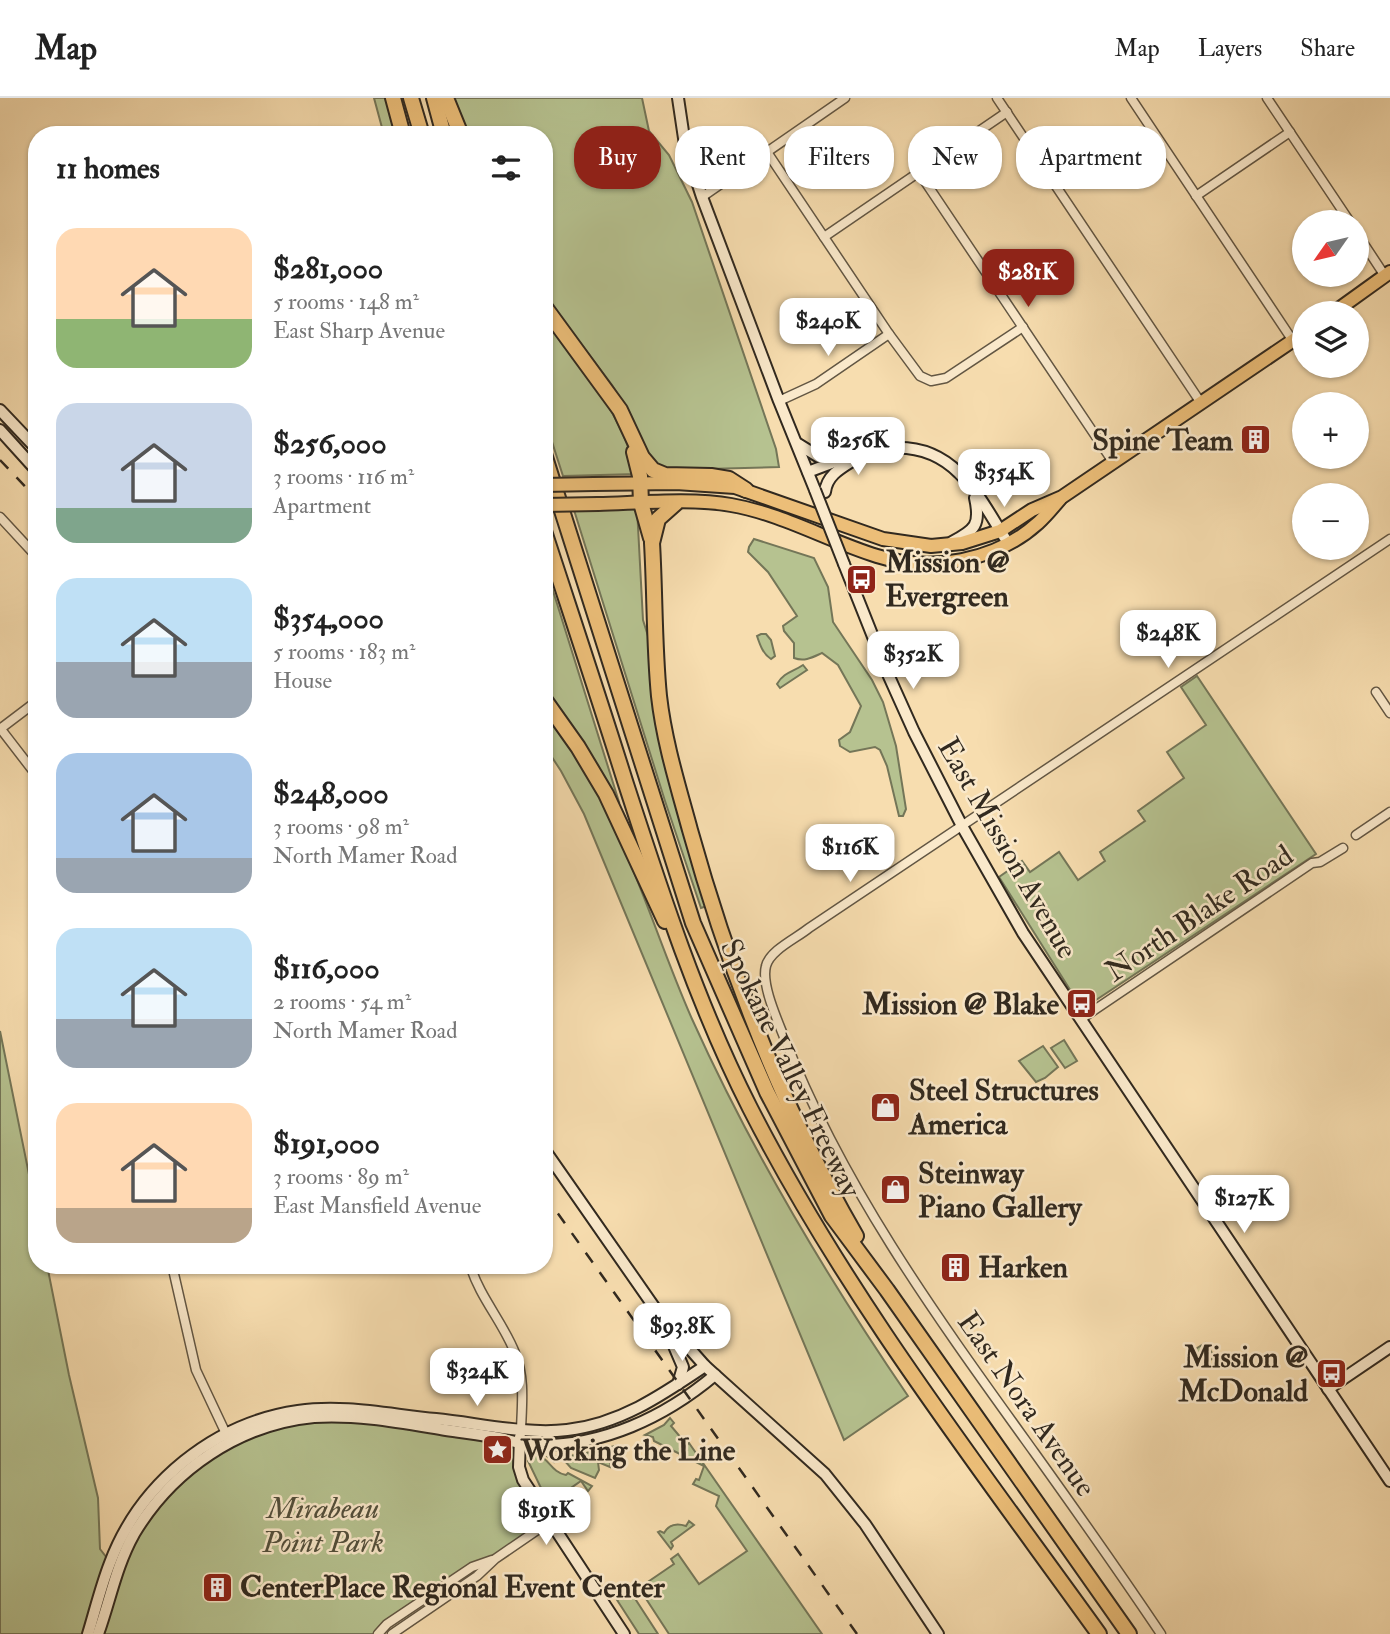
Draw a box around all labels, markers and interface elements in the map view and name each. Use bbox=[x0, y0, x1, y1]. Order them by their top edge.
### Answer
text: Map bbox=[35, 28, 97, 69]
text: Map bbox=[1115, 33, 1160, 64]
text: Layers bbox=[1198, 33, 1262, 64]
text: Share bbox=[1300, 33, 1355, 64]
chip: Buy bbox=[574, 126, 661, 189]
chip: Rent bbox=[675, 126, 770, 189]
chip: Filters bbox=[784, 126, 894, 189]
chip: New bbox=[908, 126, 1002, 189]
chip: Apartment bbox=[1016, 126, 1166, 189]
icon: filters bbox=[487, 149, 525, 187]
text: 11 homes bbox=[56, 150, 160, 187]
north arrow bbox=[1292, 210, 1368, 287]
map controls bbox=[1292, 210, 1369, 560]
text: $281,000 bbox=[273, 250, 383, 287]
pin: $281K bbox=[979, 250, 1077, 309]
icon: home bbox=[112, 256, 196, 340]
text: $281K bbox=[998, 257, 1058, 286]
text: 5 rooms · 148 m² bbox=[273, 287, 419, 316]
pin: $240K bbox=[779, 299, 877, 358]
button: layers bbox=[1292, 301, 1369, 378]
text: $240K bbox=[796, 306, 860, 335]
text: East Sharp Avenue bbox=[273, 316, 445, 345]
button: + bbox=[1292, 392, 1369, 469]
pin: $256K bbox=[809, 418, 907, 477]
place label: Spine Team bbox=[1092, 422, 1234, 459]
building icon: Spine Team bbox=[1239, 423, 1273, 457]
text: $256,000 bbox=[273, 425, 387, 462]
text: $256K bbox=[827, 425, 889, 454]
icon: home bbox=[112, 431, 196, 515]
pin: $354K bbox=[955, 450, 1053, 509]
text: $354K bbox=[974, 457, 1034, 486]
text: 3 rooms · 116 m² bbox=[273, 462, 414, 491]
button: − bbox=[1292, 483, 1369, 560]
text: Apartment bbox=[273, 491, 371, 520]
place label: Mission @ Evergreen bbox=[884, 544, 1010, 615]
bus stop icon: Mission @ Evergreen bbox=[845, 562, 879, 596]
text: $354,000 bbox=[273, 600, 384, 637]
icon: home bbox=[112, 606, 196, 690]
pin: $248K bbox=[1119, 610, 1217, 670]
text: $248K bbox=[1136, 618, 1200, 647]
pin: $352K bbox=[864, 632, 962, 691]
text: 5 rooms · 183 m² bbox=[273, 637, 416, 666]
text: $352K bbox=[883, 639, 943, 668]
text: House bbox=[273, 666, 332, 695]
street label: East Mission Avenue bbox=[929, 731, 1086, 965]
text: $248,000 bbox=[273, 775, 389, 812]
icon: home bbox=[112, 781, 196, 865]
text: 3 rooms · 98 m² bbox=[273, 812, 409, 841]
pin: $116K bbox=[801, 824, 899, 884]
text: $116K bbox=[821, 832, 879, 861]
street label: North Blake Road bbox=[1098, 837, 1300, 990]
text: North Mamer Road bbox=[273, 841, 458, 870]
street label: Spokane Valley Freeway bbox=[712, 933, 870, 1204]
text: $116,000 bbox=[273, 950, 380, 987]
icon: home bbox=[112, 956, 196, 1040]
place label: Mission @ Blake bbox=[861, 986, 1059, 1023]
text: 2 rooms · 54 m² bbox=[273, 987, 411, 1016]
bus stop icon: Mission @ Blake bbox=[1065, 987, 1099, 1021]
text: North Mamer Road bbox=[273, 1016, 458, 1045]
place label: Steel Structures America bbox=[907, 1072, 1099, 1143]
shop icon: Steel Structures America bbox=[869, 1090, 903, 1124]
text: $191,000 bbox=[273, 1125, 380, 1162]
icon: home bbox=[112, 1131, 196, 1215]
place label: Steinway Piano Gallery bbox=[918, 1155, 1083, 1226]
text: 3 rooms · 89 m² bbox=[273, 1162, 409, 1191]
shop icon: Steinway Piano Gallery bbox=[878, 1173, 912, 1207]
pin: $127K bbox=[1195, 1176, 1293, 1235]
text: $127K bbox=[1214, 1183, 1274, 1212]
text: East Mansfield Avenue bbox=[273, 1191, 481, 1220]
place label: Harken bbox=[978, 1249, 1068, 1286]
building icon: Harken bbox=[938, 1250, 972, 1284]
pin: $93.8K bbox=[625, 1304, 739, 1363]
street label: East Nora Avenue bbox=[949, 1305, 1104, 1504]
text: $93.8K bbox=[650, 1311, 714, 1340]
place label: Mission @ McDonald bbox=[1178, 1339, 1308, 1410]
pin: $324K bbox=[428, 1348, 526, 1408]
text: $324K bbox=[446, 1356, 508, 1385]
bus stop icon: Mission @ McDonald bbox=[1314, 1357, 1348, 1391]
place label: Working the Line bbox=[520, 1432, 736, 1469]
place icon: Working the Line bbox=[481, 1433, 515, 1467]
pin: $191K bbox=[497, 1488, 595, 1547]
park label: Mirabeau Point Park bbox=[261, 1490, 384, 1561]
text: $191K bbox=[517, 1495, 575, 1524]
place label: CenterPlace Regional Event Center bbox=[240, 1569, 666, 1606]
building icon: CenterPlace Regional Event Center bbox=[200, 1570, 234, 1604]

